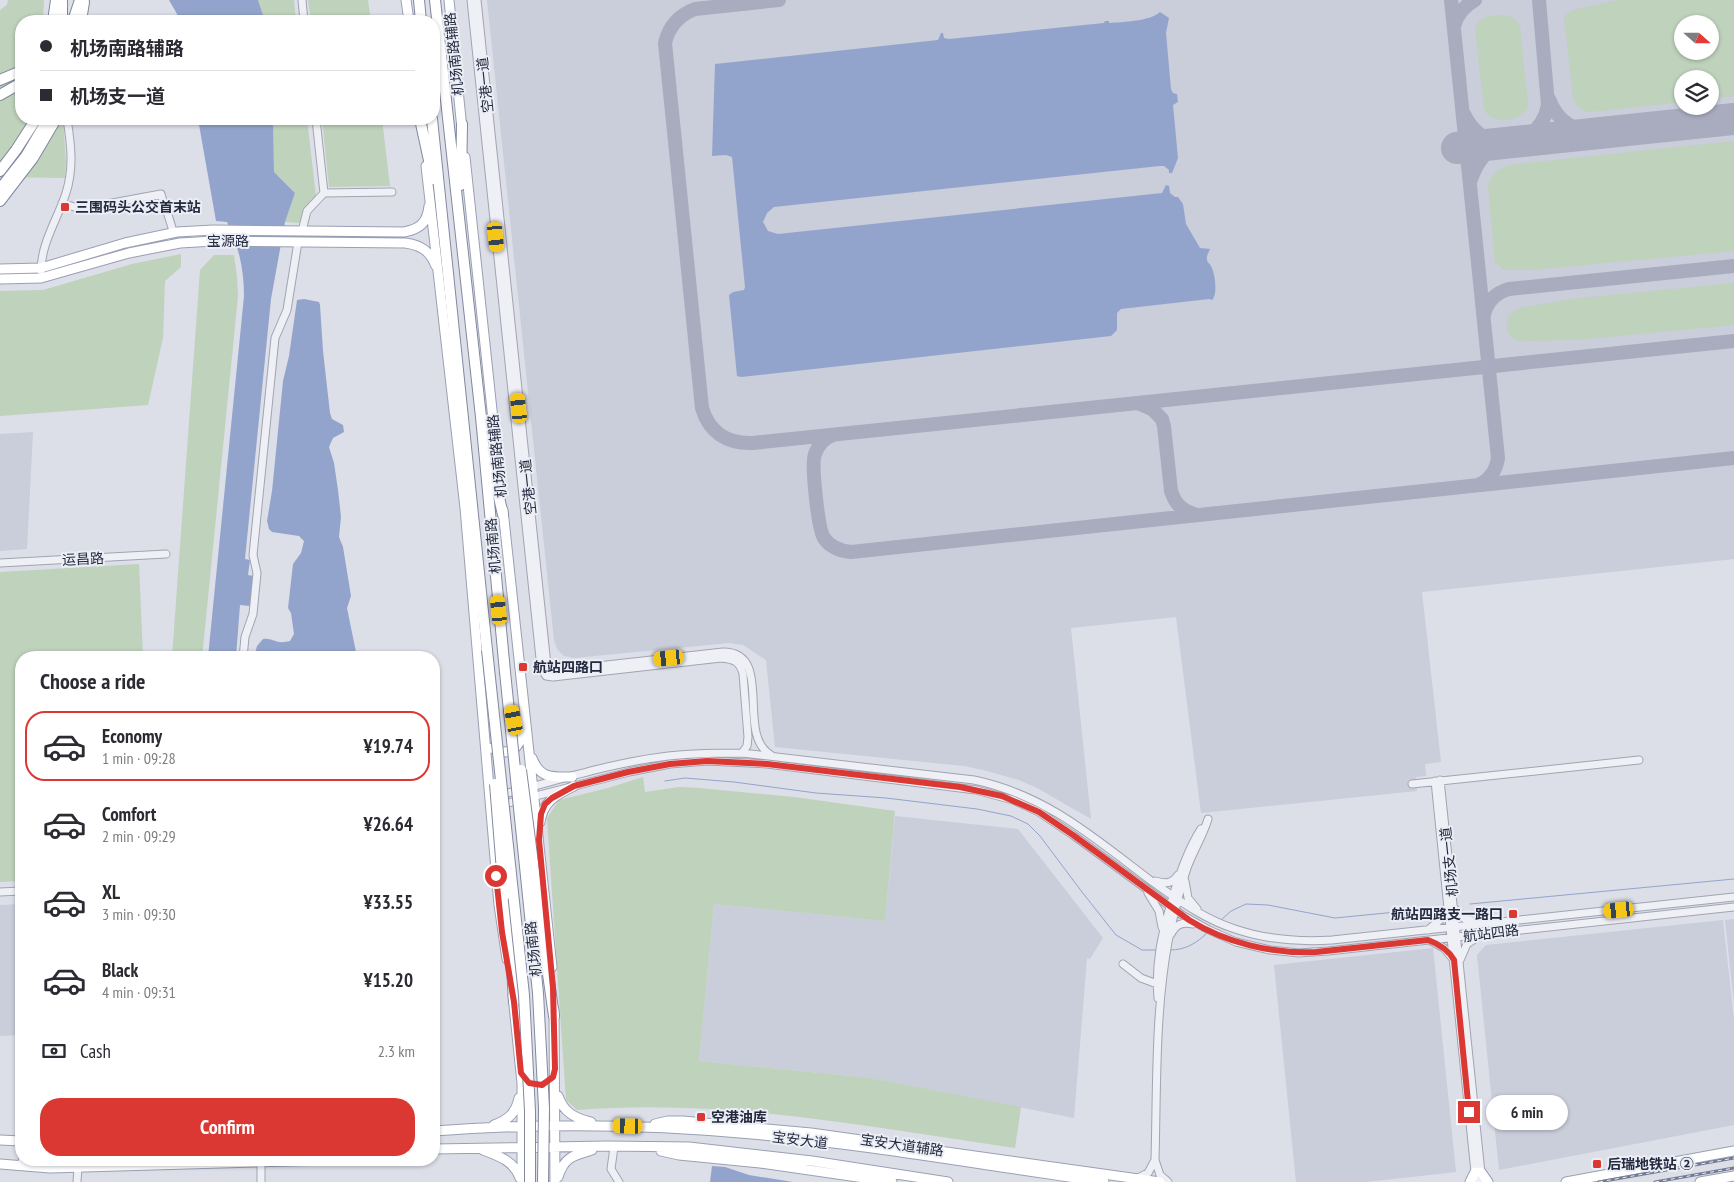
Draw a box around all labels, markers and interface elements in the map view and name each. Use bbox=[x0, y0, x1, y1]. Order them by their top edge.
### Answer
street label: 机场南路辅路 bbox=[441, 11, 467, 97]
north arrow bbox=[1674, 15, 1719, 60]
map controls bbox=[1674, 15, 1719, 115]
text: 机场南路辅路 bbox=[70, 36, 184, 60]
street label: 空港一道 bbox=[473, 56, 497, 114]
button: layers bbox=[1674, 70, 1719, 115]
text: 机场支一道 bbox=[70, 84, 165, 108]
place label: 三围码头公交首末站 bbox=[75, 198, 201, 216]
marker: 三围码头公交首末站 bbox=[59, 201, 71, 213]
car bbox=[486, 221, 505, 253]
street label: 宝源路 bbox=[207, 232, 249, 250]
car bbox=[509, 392, 528, 424]
street label: 机场南路辅路 bbox=[484, 413, 510, 499]
street label: 空港一道 bbox=[516, 458, 540, 516]
street label: 机场南路 bbox=[482, 517, 504, 575]
street label: 运昌路 bbox=[62, 549, 104, 569]
car bbox=[489, 594, 508, 626]
car bbox=[653, 649, 684, 667]
place label: 航站四路口 bbox=[533, 658, 603, 676]
marker: 航站四路口 bbox=[517, 661, 529, 673]
text: Choose a ride bbox=[40, 667, 145, 695]
car bbox=[503, 704, 524, 736]
icon: car bbox=[42, 724, 87, 769]
text: Economy bbox=[102, 724, 162, 748]
text: ¥19.74 bbox=[364, 734, 413, 758]
text: 1 min · 09:28 bbox=[102, 748, 176, 768]
icon: car bbox=[42, 802, 87, 847]
text: Comfort bbox=[102, 802, 156, 826]
text: ¥26.64 bbox=[364, 812, 413, 836]
text: 2 min · 09:29 bbox=[102, 826, 176, 846]
street label: 机场支一道 bbox=[1436, 826, 1462, 898]
route start bbox=[485, 865, 507, 887]
icon: car bbox=[42, 880, 87, 925]
text: XL bbox=[102, 880, 120, 904]
text: ¥33.55 bbox=[364, 890, 413, 914]
car bbox=[1603, 901, 1634, 919]
text: 3 min · 09:30 bbox=[102, 904, 176, 924]
place label: 航站四路支一路口 bbox=[1391, 905, 1503, 923]
marker: 航站四路支一路口 bbox=[1507, 908, 1519, 920]
street label: 机场南路 bbox=[521, 920, 545, 978]
street label: 航站四路 bbox=[1462, 921, 1520, 945]
icon: car bbox=[42, 958, 87, 1003]
text: Black bbox=[102, 958, 138, 982]
text: ¥15.20 bbox=[364, 968, 413, 992]
text: 4 min · 09:31 bbox=[102, 982, 176, 1002]
icon: cash bbox=[40, 1037, 68, 1065]
text: Cash bbox=[80, 1039, 111, 1063]
text: 2.3 km bbox=[378, 1041, 415, 1061]
callout: 6 min bbox=[1486, 1094, 1569, 1130]
button: Confirm bbox=[40, 1098, 415, 1156]
route end bbox=[1458, 1101, 1480, 1123]
text: 6 min bbox=[1511, 1102, 1543, 1122]
place label: 空港油库 bbox=[711, 1108, 767, 1126]
marker: 空港油库 bbox=[695, 1111, 707, 1123]
car bbox=[612, 1118, 643, 1134]
street label: 宝安大道 bbox=[771, 1128, 829, 1152]
street label: 宝安大道辅路 bbox=[859, 1130, 945, 1160]
place label: 后瑞地铁站 ② bbox=[1607, 1155, 1694, 1173]
marker: 后瑞地铁站 ② bbox=[1591, 1158, 1603, 1170]

